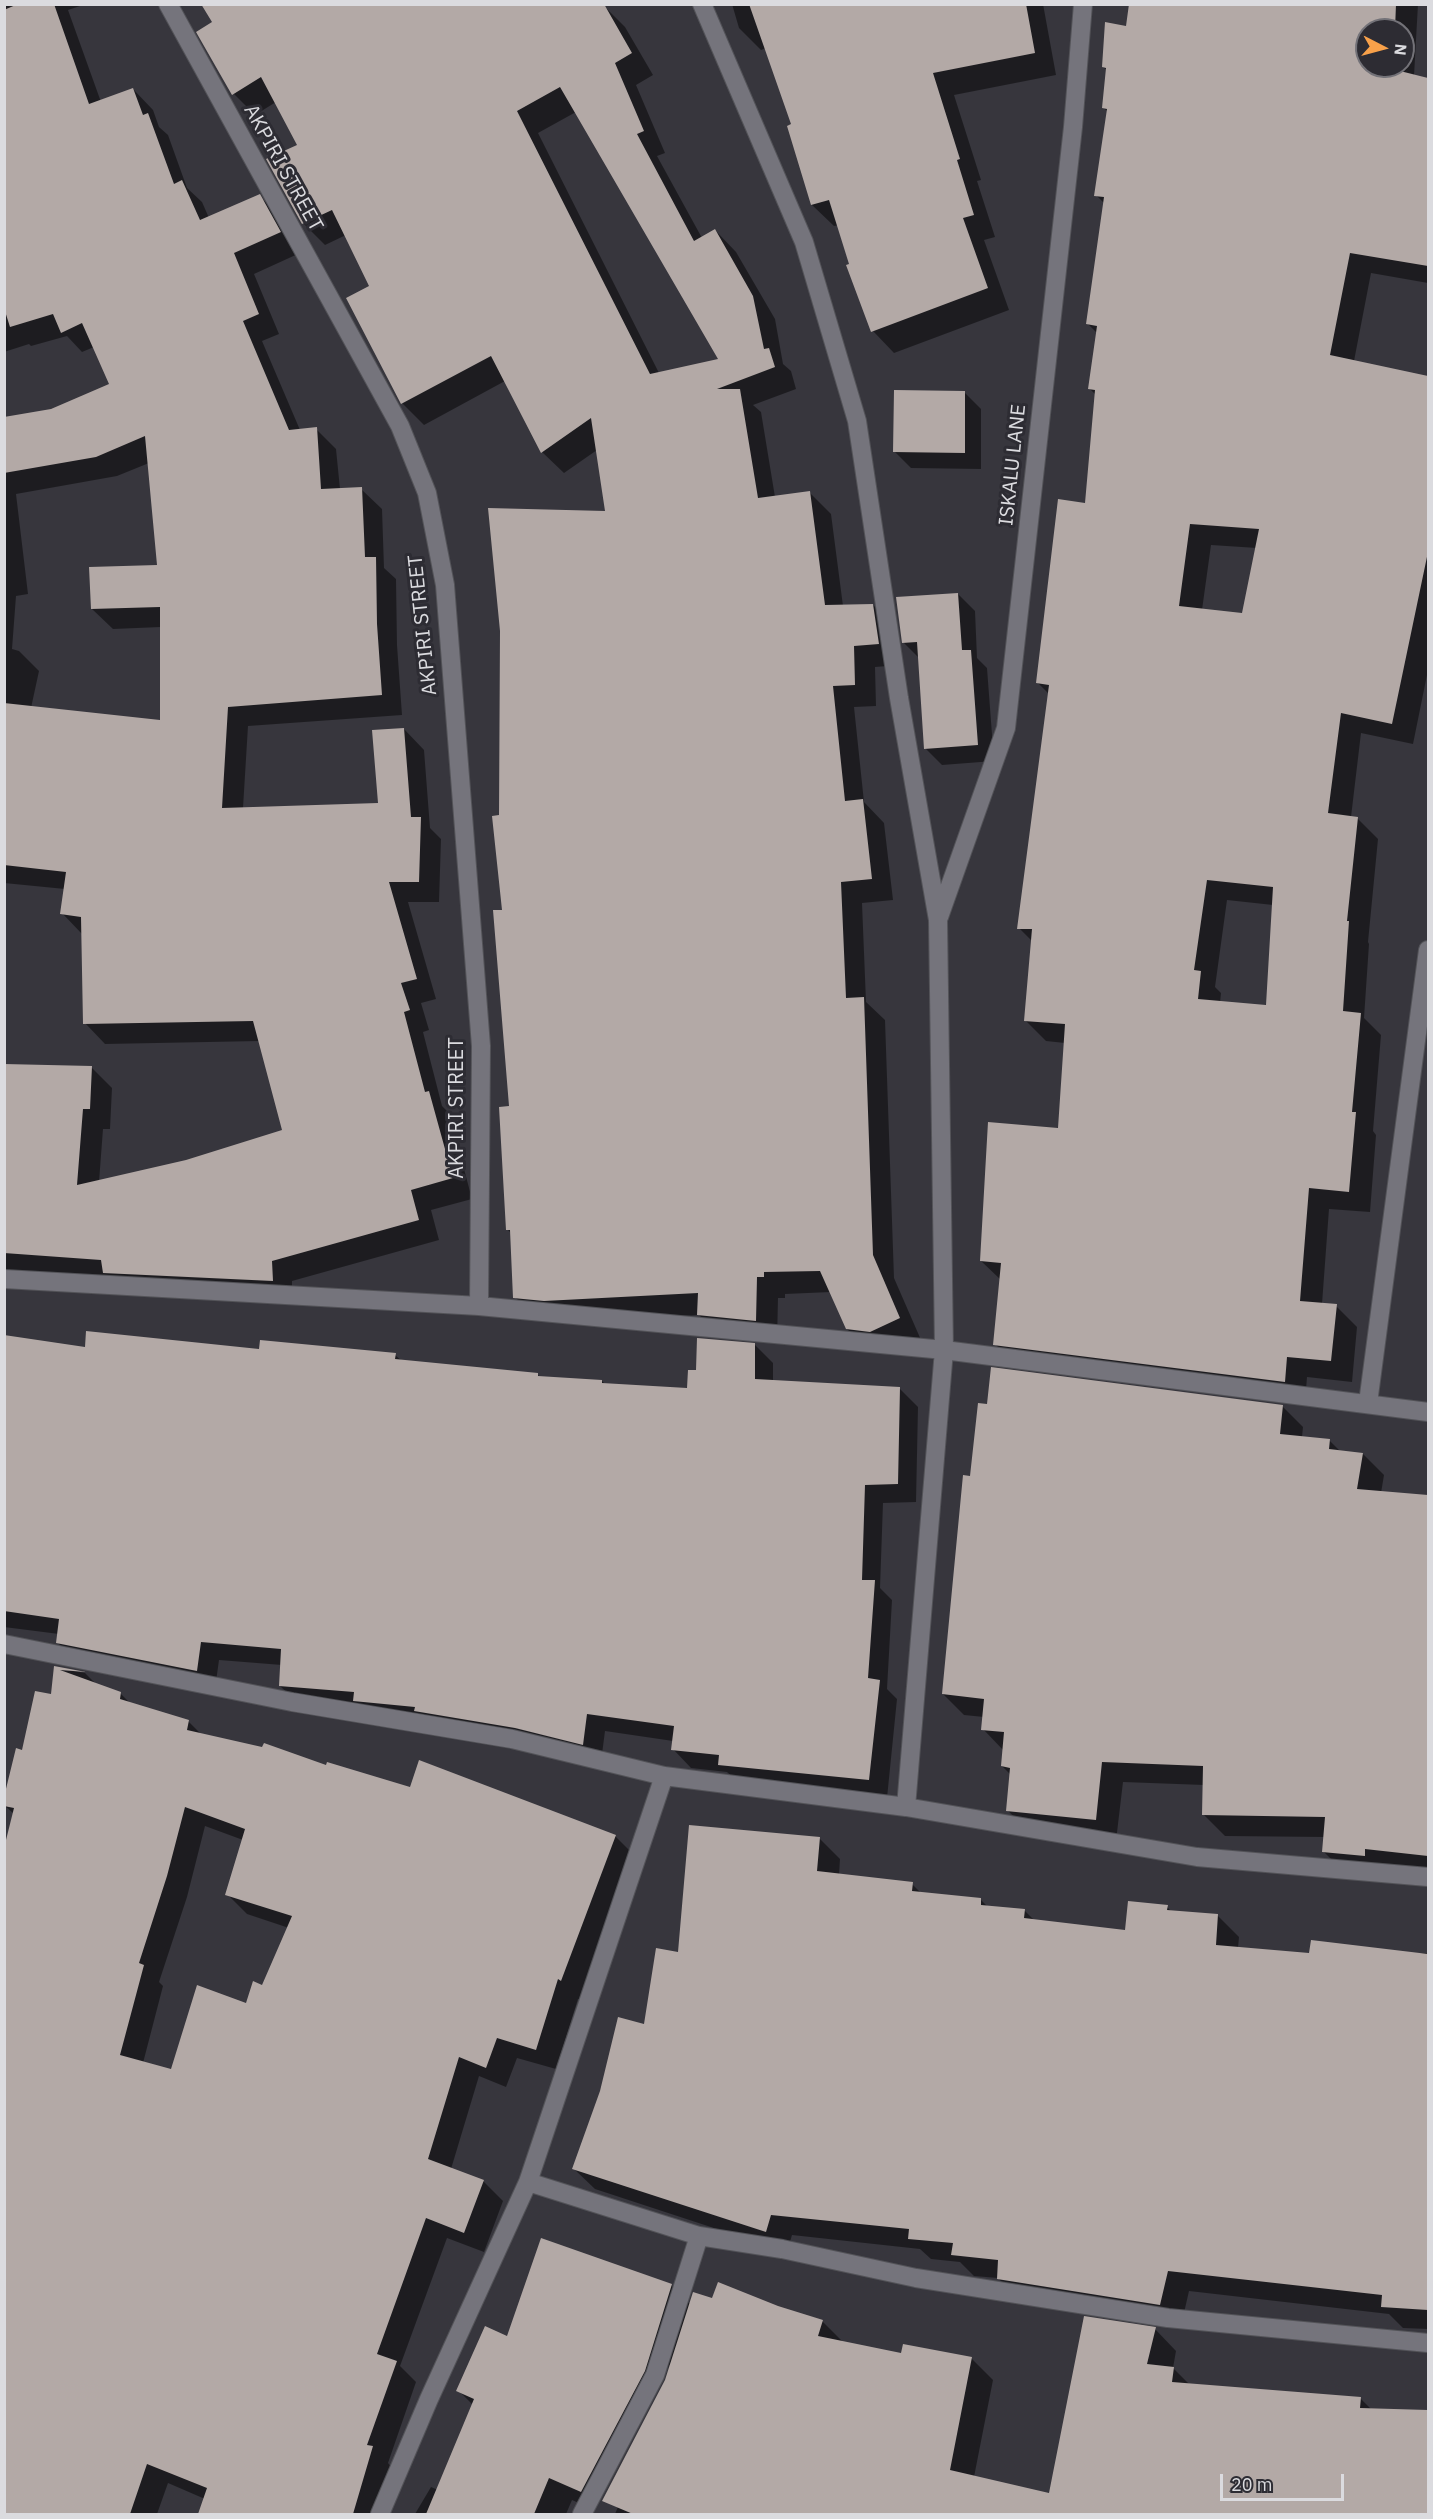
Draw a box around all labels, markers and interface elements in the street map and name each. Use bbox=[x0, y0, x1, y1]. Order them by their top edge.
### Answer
north arrow bbox=[1355, 18, 1415, 78]
text: N bbox=[1390, 43, 1411, 56]
street label: AKPIRI STREET bbox=[238, 100, 328, 236]
street label: ISKALU LANE bbox=[995, 403, 1031, 527]
street label: AKPIRI STREET bbox=[404, 553, 442, 697]
street label: AKPIRI STREET bbox=[445, 1037, 469, 1179]
scale bar bbox=[1223, 2462, 1348, 2500]
text: 20 m bbox=[1231, 2473, 1273, 2496]

